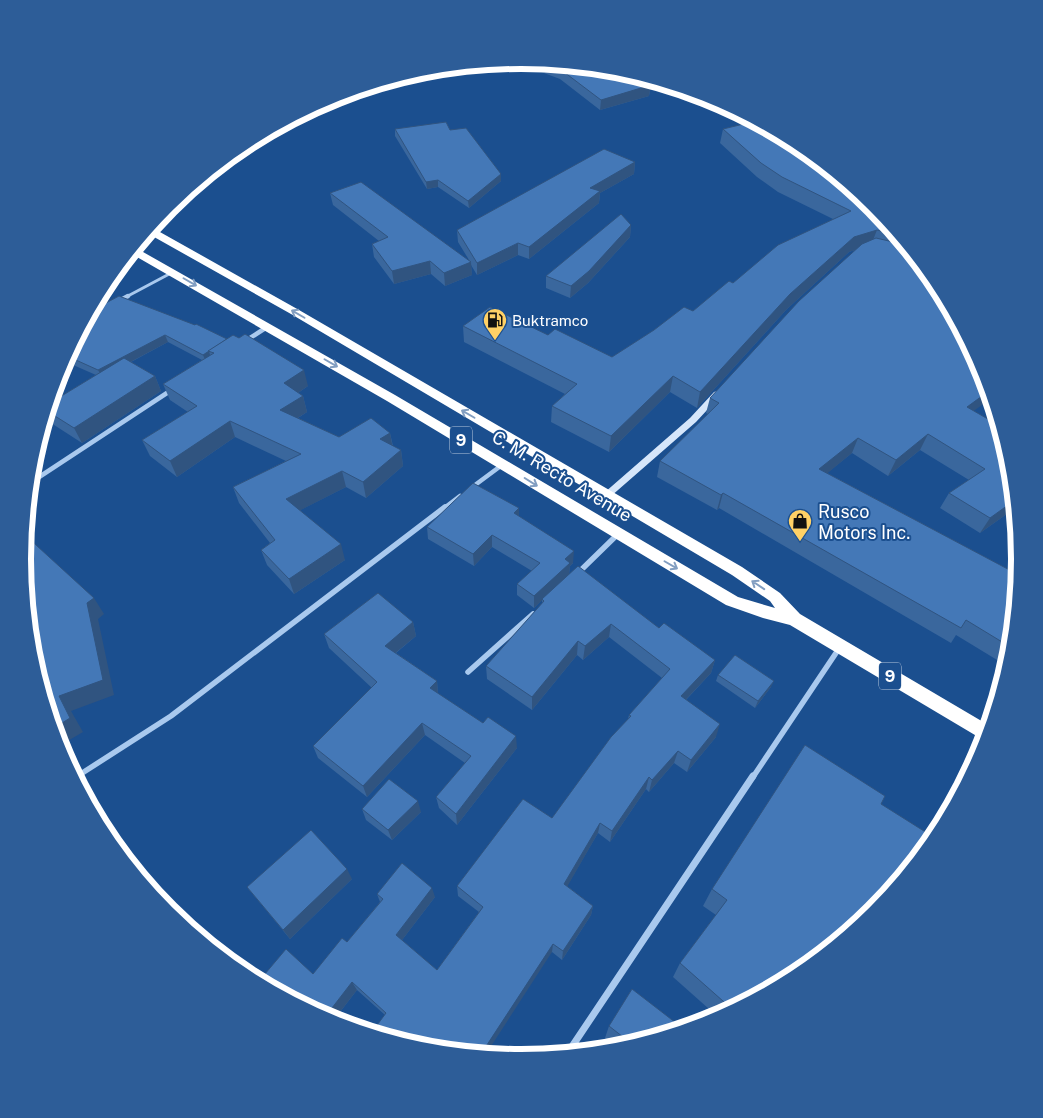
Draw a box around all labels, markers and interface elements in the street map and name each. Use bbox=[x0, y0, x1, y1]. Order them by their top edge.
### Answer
one-way arrow bbox=[183, 278, 197, 288]
fuel station icon: Buktramco bbox=[482, 307, 508, 341]
one-way arrow bbox=[291, 308, 305, 318]
place label: Buktramco bbox=[512, 312, 588, 329]
one-way arrow bbox=[324, 359, 338, 369]
one-way arrow bbox=[461, 408, 476, 418]
road number: 9 bbox=[450, 426, 472, 454]
street label: C. M. Recto Avenue bbox=[488, 426, 636, 526]
one-way arrow bbox=[524, 477, 538, 487]
place label: Rusco Motors Inc. bbox=[818, 501, 910, 543]
shop icon: Rusco Motors Inc. bbox=[787, 508, 813, 542]
one-way arrow bbox=[663, 561, 677, 571]
one-way arrow bbox=[752, 580, 766, 590]
road number: 9 bbox=[879, 662, 901, 689]

